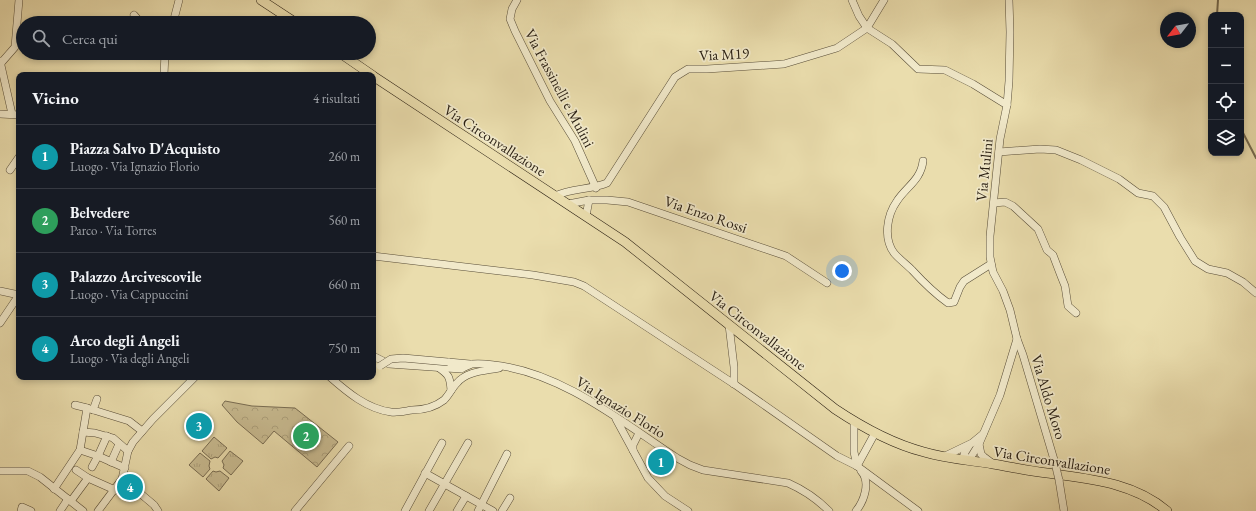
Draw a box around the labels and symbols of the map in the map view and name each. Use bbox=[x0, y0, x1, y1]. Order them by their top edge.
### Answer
north arrow bbox=[1160, 12, 1196, 48]
street label: Via Frassinelli e Mulini bbox=[521, 26, 599, 151]
street label: Via M19 bbox=[698, 43, 750, 65]
street label: Via Circonvallazione bbox=[440, 100, 550, 180]
street label: Via Mulini bbox=[971, 137, 997, 202]
street label: Via Enzo Rossi bbox=[662, 191, 750, 237]
your location bbox=[832, 261, 852, 281]
street label: Via Circonvallazione bbox=[706, 286, 811, 374]
street label: Via Aldo Moro bbox=[1027, 352, 1071, 442]
street label: Via Ignazio Florio bbox=[573, 372, 669, 442]
pin: 3 bbox=[186, 411, 212, 441]
pin: 2 bbox=[293, 421, 319, 451]
street label: Via Circonvallazione bbox=[992, 441, 1112, 479]
pin: 1 bbox=[648, 447, 674, 477]
pin: 4 bbox=[117, 472, 143, 502]

